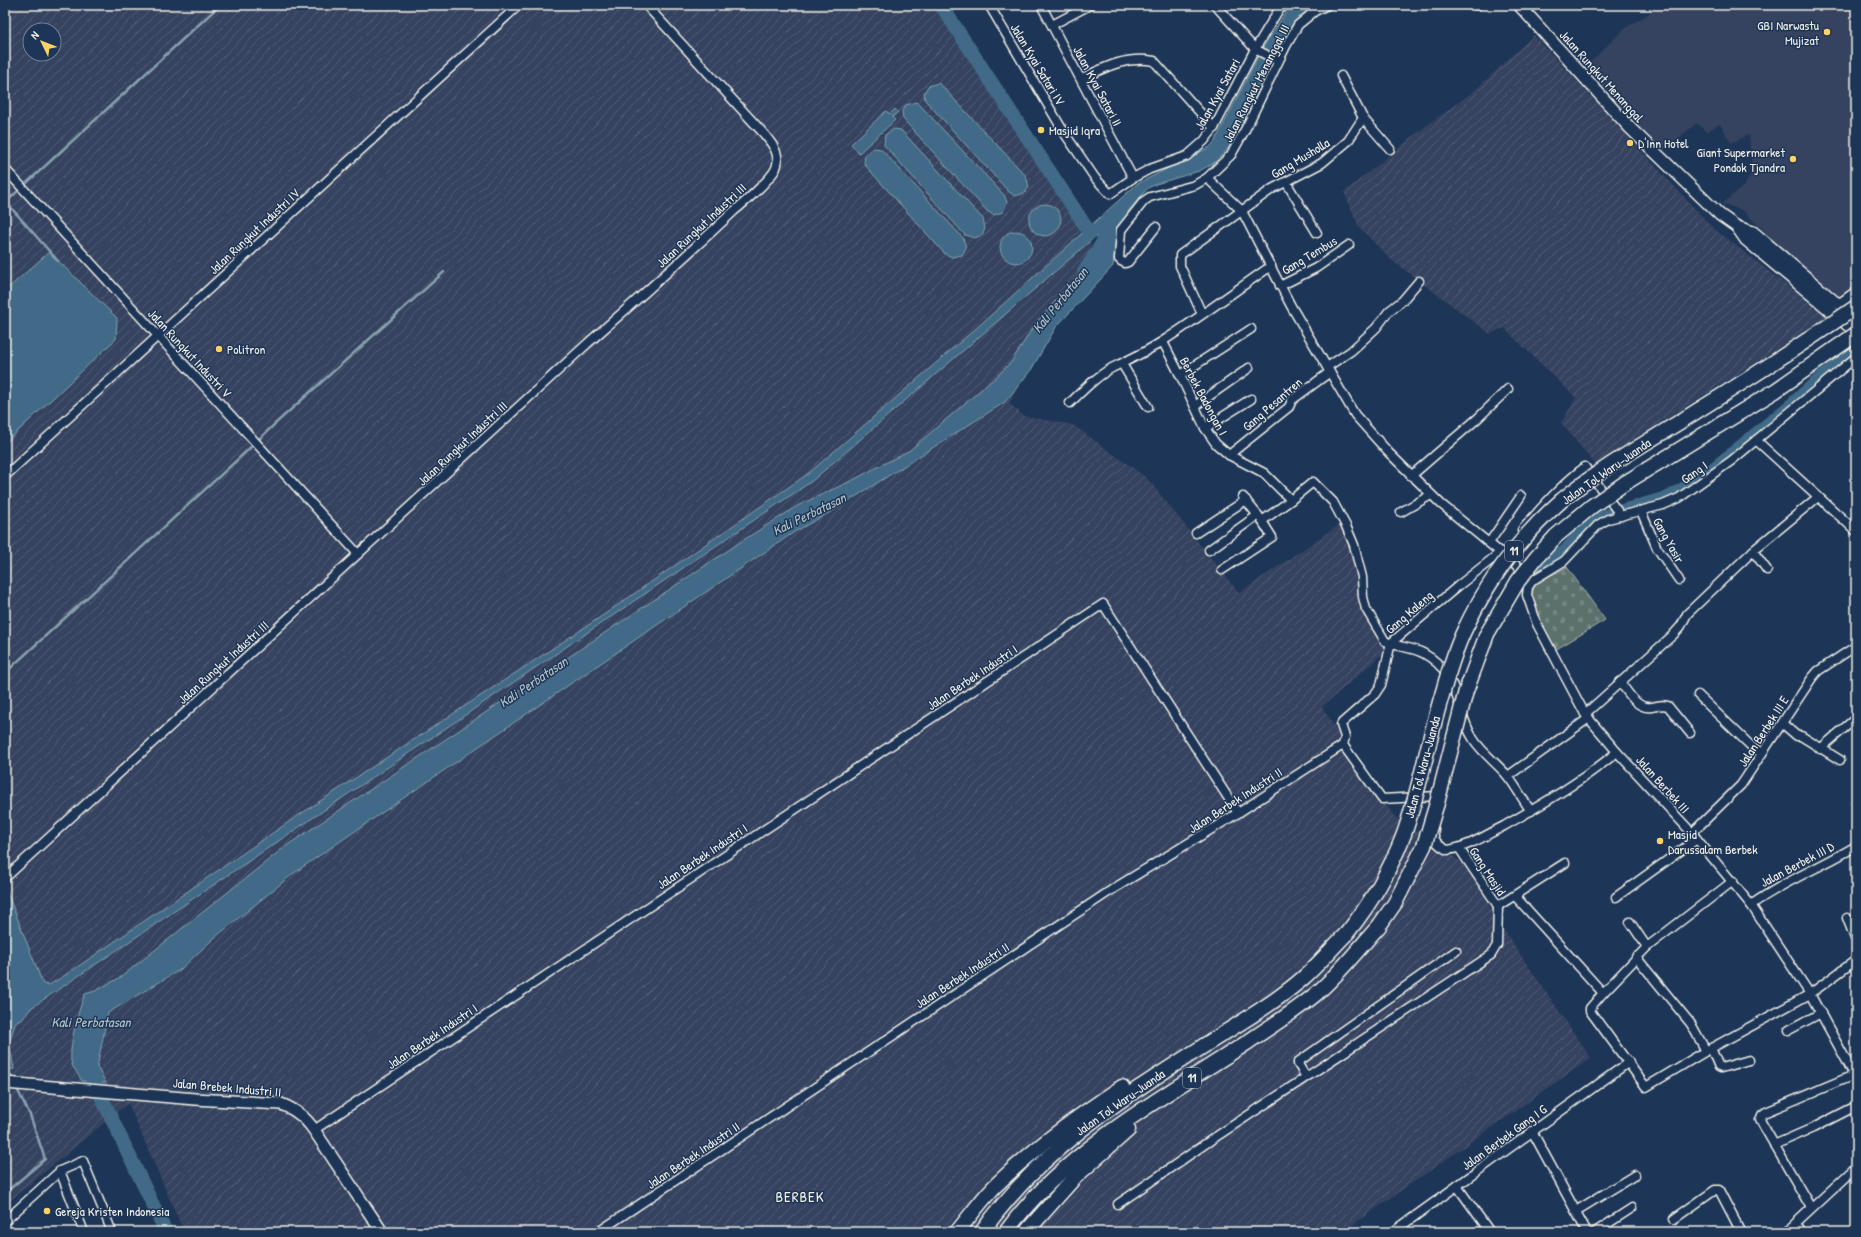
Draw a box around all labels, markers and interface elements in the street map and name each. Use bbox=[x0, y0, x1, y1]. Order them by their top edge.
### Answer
place label: GBI Narwastu Mujizat bbox=[1757, 16, 1820, 49]
street label: Jalan Kyai Satari IV bbox=[1006, 20, 1070, 109]
street label: Jalan Rungkut Menanggal III bbox=[1218, 21, 1294, 145]
north arrow bbox=[22, 22, 62, 62]
street label: Jalan Rungkut Menanggal bbox=[1556, 26, 1649, 126]
marker: GBI Narwastu Mujizat bbox=[1822, 27, 1832, 37]
text: N bbox=[28, 28, 42, 42]
street label: Jalan Kyai Satari II bbox=[1069, 43, 1127, 129]
street label: Jalan Kyai Satari bbox=[1190, 55, 1244, 133]
place label: Masjid Iqra bbox=[1049, 121, 1100, 139]
marker: Masjid Iqra bbox=[1036, 125, 1046, 135]
street label: Gang Musholla bbox=[1267, 133, 1333, 183]
place label: D'Inn Hotel bbox=[1638, 134, 1689, 152]
marker: D'Inn Hotel bbox=[1625, 138, 1635, 148]
place label: Giant Supermarket Pondok Tjandra bbox=[1697, 143, 1786, 176]
marker: Giant Supermarket Pondok Tjandra bbox=[1788, 154, 1798, 164]
street label: Jalan Rungkut Industri III bbox=[652, 179, 750, 271]
street label: Jalan Rungkut Industri IV bbox=[205, 184, 304, 278]
street label: Gang Tembus bbox=[1278, 231, 1340, 279]
water label: Kali Perbatasan bbox=[1027, 262, 1093, 337]
street label: Jalan Rungkut Industri V bbox=[144, 305, 236, 402]
place label: Politron bbox=[227, 340, 266, 358]
marker: Politron bbox=[214, 344, 224, 354]
street label: Berbek Badongan I bbox=[1176, 354, 1232, 438]
street label: Gang Pesantren bbox=[1238, 373, 1306, 435]
street label: Jalan Rungkut Industri III bbox=[413, 397, 511, 489]
street label: Jalan Tol Waru–Juanda bbox=[1558, 434, 1654, 508]
street label: Gang I bbox=[1677, 456, 1711, 488]
water label: Kali Perbatasan bbox=[769, 487, 850, 539]
street label: Gang Yasir bbox=[1649, 514, 1689, 566]
road number: 11 bbox=[1505, 541, 1523, 561]
street label: Gang Kaleng bbox=[1381, 586, 1437, 638]
street label: Jalan Rungkut Industri III bbox=[174, 616, 272, 708]
street label: Jalan Berbek Industri I bbox=[923, 640, 1021, 714]
water label: Kali Perbatasan bbox=[495, 651, 572, 712]
street label: Jalan Berbek III E bbox=[1733, 692, 1793, 770]
street label: Jalan Tol Waru–Juanda bbox=[1400, 714, 1444, 820]
street label: Jalan Berbek III bbox=[1632, 751, 1694, 817]
street label: Jalan Berbek Industri II bbox=[1185, 763, 1285, 837]
street label: Jalan Berbek Industri I bbox=[653, 819, 751, 893]
place label: Masjid Darussalam Berbek bbox=[1668, 825, 1758, 858]
marker: Masjid Darussalam Berbek bbox=[1655, 836, 1665, 846]
street label: Jalan Berbek III D bbox=[1757, 837, 1838, 891]
street label: Gang Masjid bbox=[1466, 843, 1510, 899]
street label: Jalan Berbek Industri II bbox=[912, 938, 1012, 1012]
street label: Jalan Berbek Industri I bbox=[383, 999, 481, 1073]
water label: Kali Perbatasan bbox=[51, 1012, 132, 1031]
street label: Jalan Tol Waru–Juanda bbox=[1072, 1065, 1168, 1139]
road number: 11 bbox=[1183, 1068, 1201, 1088]
street label: Jalan Brebek Industri II bbox=[172, 1073, 282, 1101]
street label: Jalan Berbek Gang I G bbox=[1458, 1100, 1551, 1174]
street label: Jalan Berbek Industri II bbox=[643, 1117, 743, 1193]
district label: BERBEK bbox=[775, 1186, 825, 1207]
place label: Gereja Kristen Indonesia bbox=[55, 1202, 169, 1220]
marker: Gereja Kristen Indonesia bbox=[42, 1206, 52, 1216]

